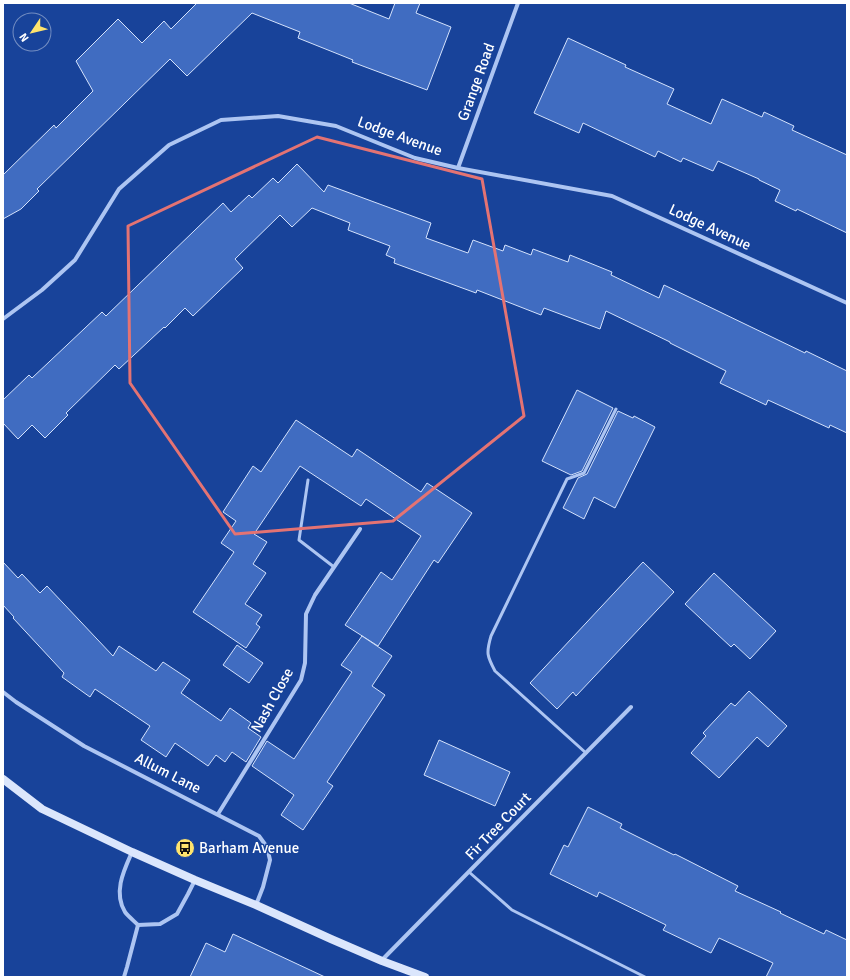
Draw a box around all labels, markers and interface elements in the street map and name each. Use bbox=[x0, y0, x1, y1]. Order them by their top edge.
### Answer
north arrow bbox=[12, 12, 52, 52]
text: N bbox=[17, 31, 32, 44]
street label: Grange Road bbox=[454, 41, 498, 123]
street label: Lodge Avenue bbox=[355, 112, 445, 160]
street label: Lodge Avenue bbox=[666, 200, 754, 254]
street label: Nash Close bbox=[247, 665, 297, 735]
street label: Allum Lane bbox=[132, 749, 204, 797]
street label: Fir Tree Court bbox=[461, 788, 535, 864]
bus stop icon: Barham Avenue bbox=[174, 837, 196, 859]
place label: Barham Avenue bbox=[199, 839, 299, 857]

